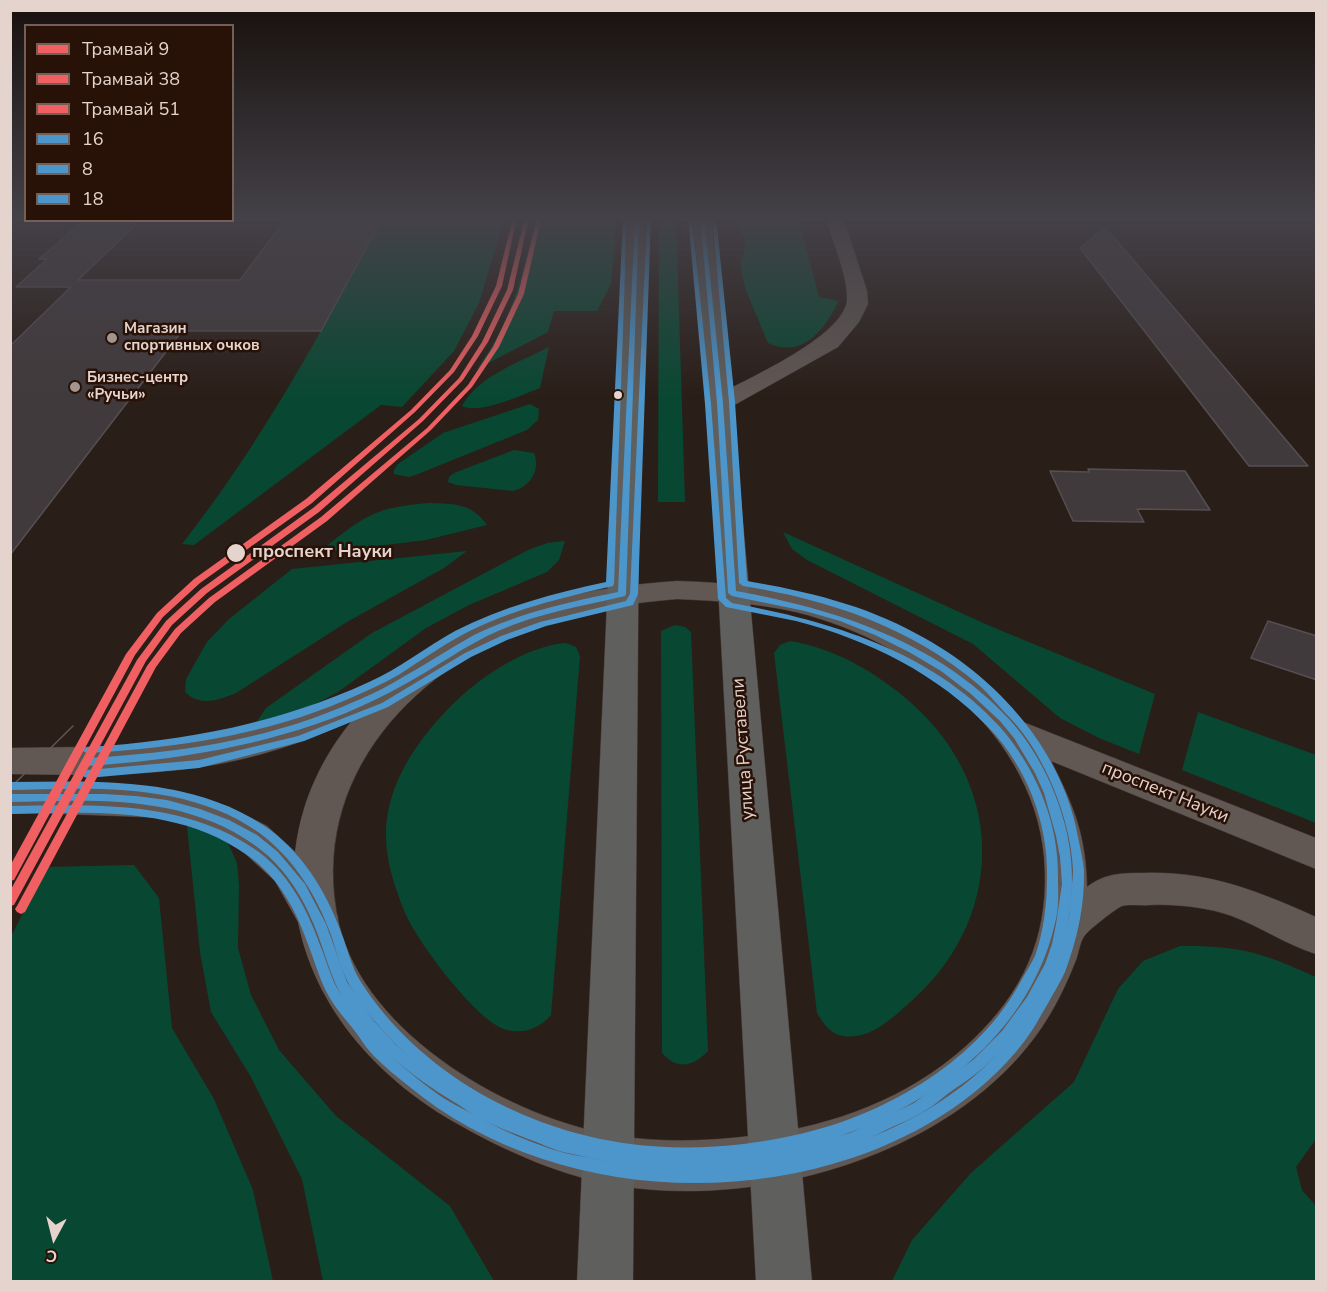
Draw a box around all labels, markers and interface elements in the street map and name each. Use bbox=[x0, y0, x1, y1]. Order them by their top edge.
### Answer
legend bbox=[24, 24, 234, 222]
text: Трамвай 9 bbox=[82, 37, 169, 61]
text: Трамвай 38 bbox=[82, 67, 180, 91]
text: Трамвай 51 bbox=[82, 97, 180, 121]
text: 16 bbox=[82, 127, 104, 151]
text: 8 bbox=[82, 157, 93, 181]
text: 18 bbox=[82, 187, 104, 211]
place label: Магазин спортивных очков bbox=[124, 320, 260, 355]
marker: Магазин спортивных очков bbox=[105, 331, 119, 345]
place label: Бизнес-центр «Ручьи» bbox=[87, 369, 188, 404]
marker: Бизнес-центр «Ручьи» bbox=[68, 380, 82, 394]
unlabelled marker bbox=[612, 389, 624, 401]
marker: проспект Науки bbox=[225, 542, 247, 564]
place label: проспект Науки bbox=[252, 542, 392, 564]
street label: улица Руставели bbox=[728, 677, 760, 821]
street label: проспект Науки bbox=[1098, 758, 1232, 828]
north arrow bbox=[24, 1208, 84, 1268]
text: С bbox=[45, 1244, 59, 1267]

